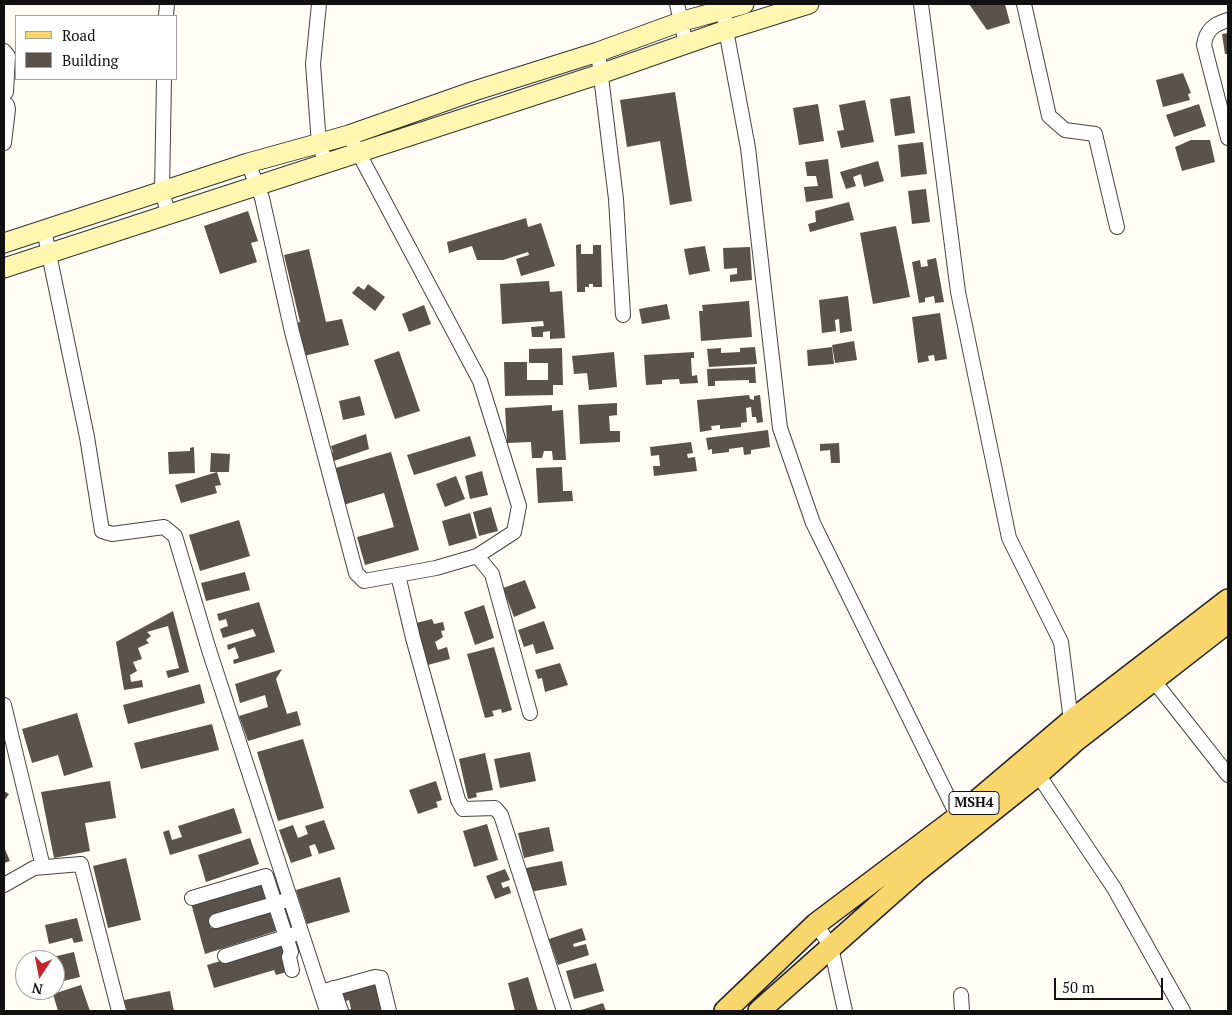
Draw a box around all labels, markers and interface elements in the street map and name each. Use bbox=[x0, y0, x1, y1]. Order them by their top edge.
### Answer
legend bbox=[15, 15, 178, 80]
text: Road bbox=[62, 25, 95, 45]
text: Building bbox=[62, 50, 119, 70]
road number: MSH4 bbox=[949, 791, 999, 814]
north arrow bbox=[15, 950, 65, 1000]
scale bar bbox=[1057, 968, 1166, 1000]
text: 50 m bbox=[1062, 977, 1095, 997]
text: N bbox=[30, 979, 44, 1000]

